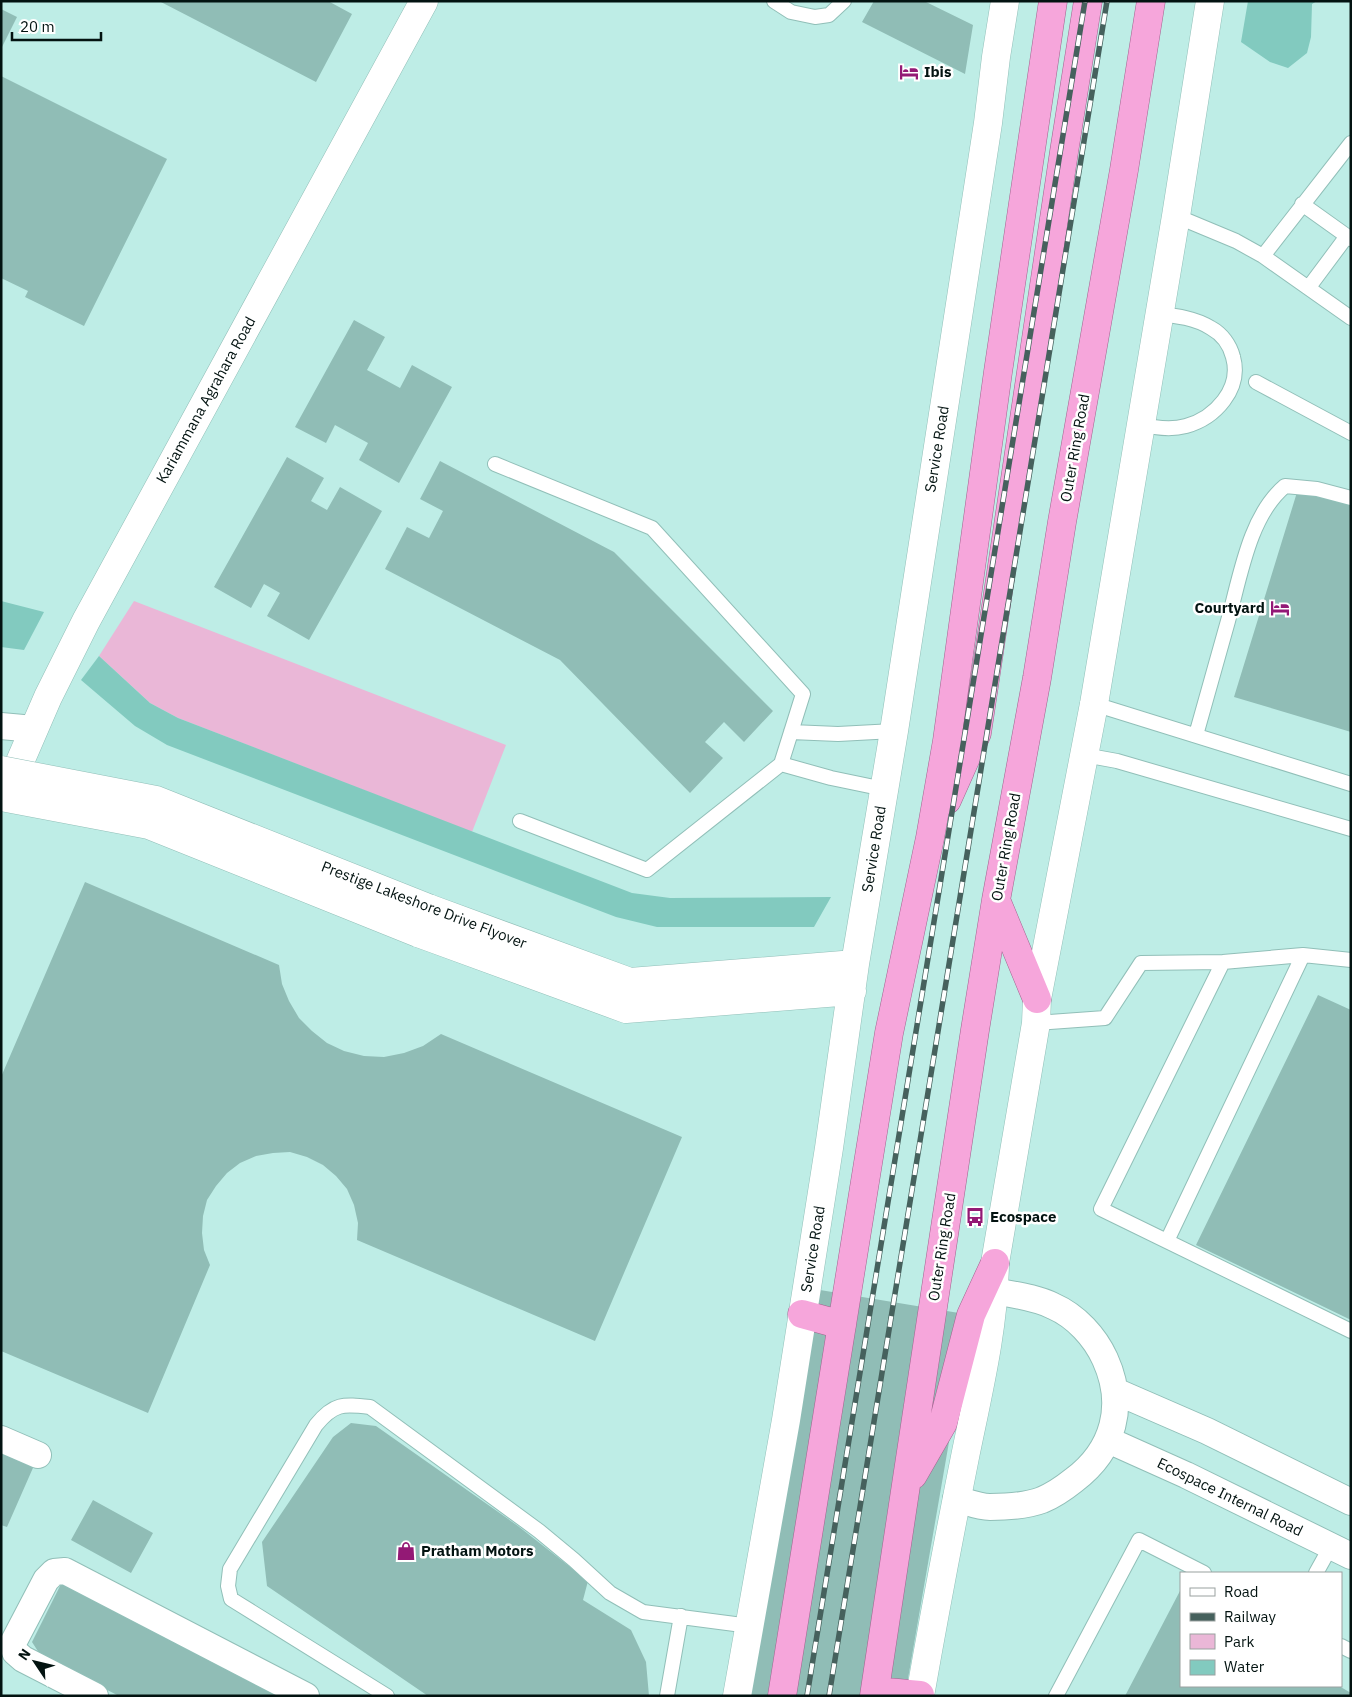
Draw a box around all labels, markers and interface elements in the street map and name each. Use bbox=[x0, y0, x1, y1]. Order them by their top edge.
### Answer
scale bar bbox=[12, 10, 101, 42]
text: 20 m bbox=[20, 17, 55, 36]
hotel icon: Ibis bbox=[898, 61, 920, 83]
place label: Ibis bbox=[924, 62, 952, 81]
street label: Kariammana Agrahara Road bbox=[152, 313, 259, 487]
street label: Outer Ring Road bbox=[1056, 392, 1093, 503]
street label: Service Road bbox=[920, 404, 953, 494]
hotel icon: Courtyard bbox=[1269, 597, 1291, 619]
place label: Courtyard bbox=[1195, 598, 1265, 617]
street label: Outer Ring Road bbox=[987, 791, 1024, 902]
street label: Service Road bbox=[857, 804, 890, 894]
street label: Prestige Lakeshore Drive Flyover bbox=[319, 856, 530, 953]
street label: Outer Ring Road bbox=[924, 1191, 959, 1302]
street label: Service Road bbox=[796, 1204, 829, 1294]
bus stop icon: Ecospace bbox=[964, 1206, 986, 1228]
place label: Ecospace bbox=[990, 1207, 1056, 1226]
street label: Ecospace Internal Road bbox=[1154, 1453, 1306, 1540]
shop icon: Pratham Motors bbox=[395, 1540, 417, 1562]
place label: Pratham Motors bbox=[421, 1541, 534, 1560]
legend bbox=[1180, 1572, 1342, 1687]
text: Road bbox=[1224, 1582, 1259, 1601]
text: Railway bbox=[1224, 1607, 1277, 1626]
text: Park bbox=[1224, 1632, 1254, 1651]
north arrow bbox=[10, 1637, 60, 1687]
text: N bbox=[14, 1645, 35, 1664]
text: Water bbox=[1224, 1657, 1265, 1676]

